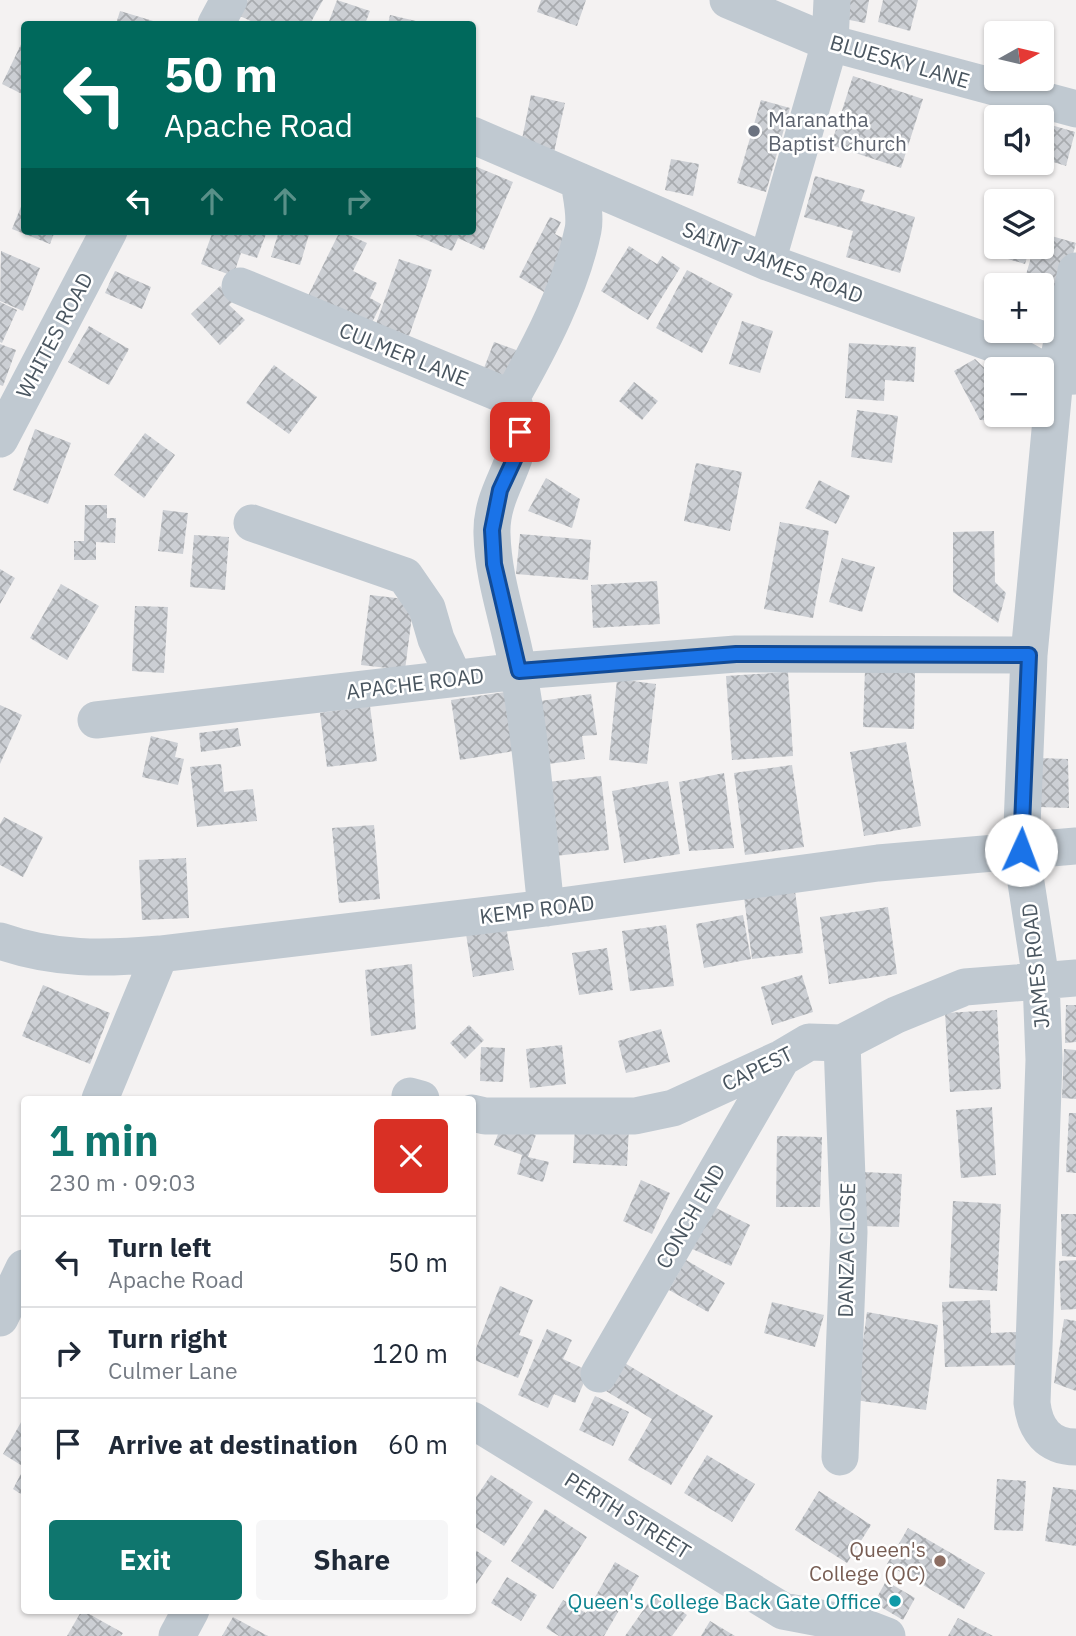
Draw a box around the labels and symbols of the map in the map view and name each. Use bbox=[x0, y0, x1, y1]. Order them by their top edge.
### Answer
north arrow bbox=[984, 21, 1054, 91]
street label: BLUESKY LANE bbox=[827, 28, 973, 94]
place label: Maranatha Baptist Church bbox=[768, 105, 907, 157]
marker: Maranatha Baptist Church bbox=[746, 123, 762, 139]
street label: SAINT JAMES ROAD bbox=[678, 215, 868, 309]
street label: WHITES ROAD bbox=[9, 267, 99, 403]
street label: CULMER LANE bbox=[335, 315, 473, 393]
pin bbox=[490, 402, 550, 462]
street label: APACHE ROAD bbox=[344, 661, 486, 705]
position arrow bbox=[984, 813, 1058, 887]
street label: KEMP ROAD bbox=[478, 888, 596, 930]
street label: JAMES ROAD bbox=[1014, 902, 1056, 1030]
street label: CAPEST bbox=[717, 1039, 797, 1097]
street label: CONCH END bbox=[649, 1159, 731, 1273]
street label: DANZA CLOSE bbox=[831, 1182, 861, 1318]
street label: PERTH STREET bbox=[560, 1465, 696, 1565]
place label: Queen's College (QC) bbox=[809, 1535, 926, 1587]
marker: Queen's College (QC) bbox=[932, 1553, 948, 1569]
place label: Queen's College Back Gate Office bbox=[568, 1587, 881, 1615]
marker: Queen's College Back Gate Office bbox=[887, 1593, 903, 1609]

